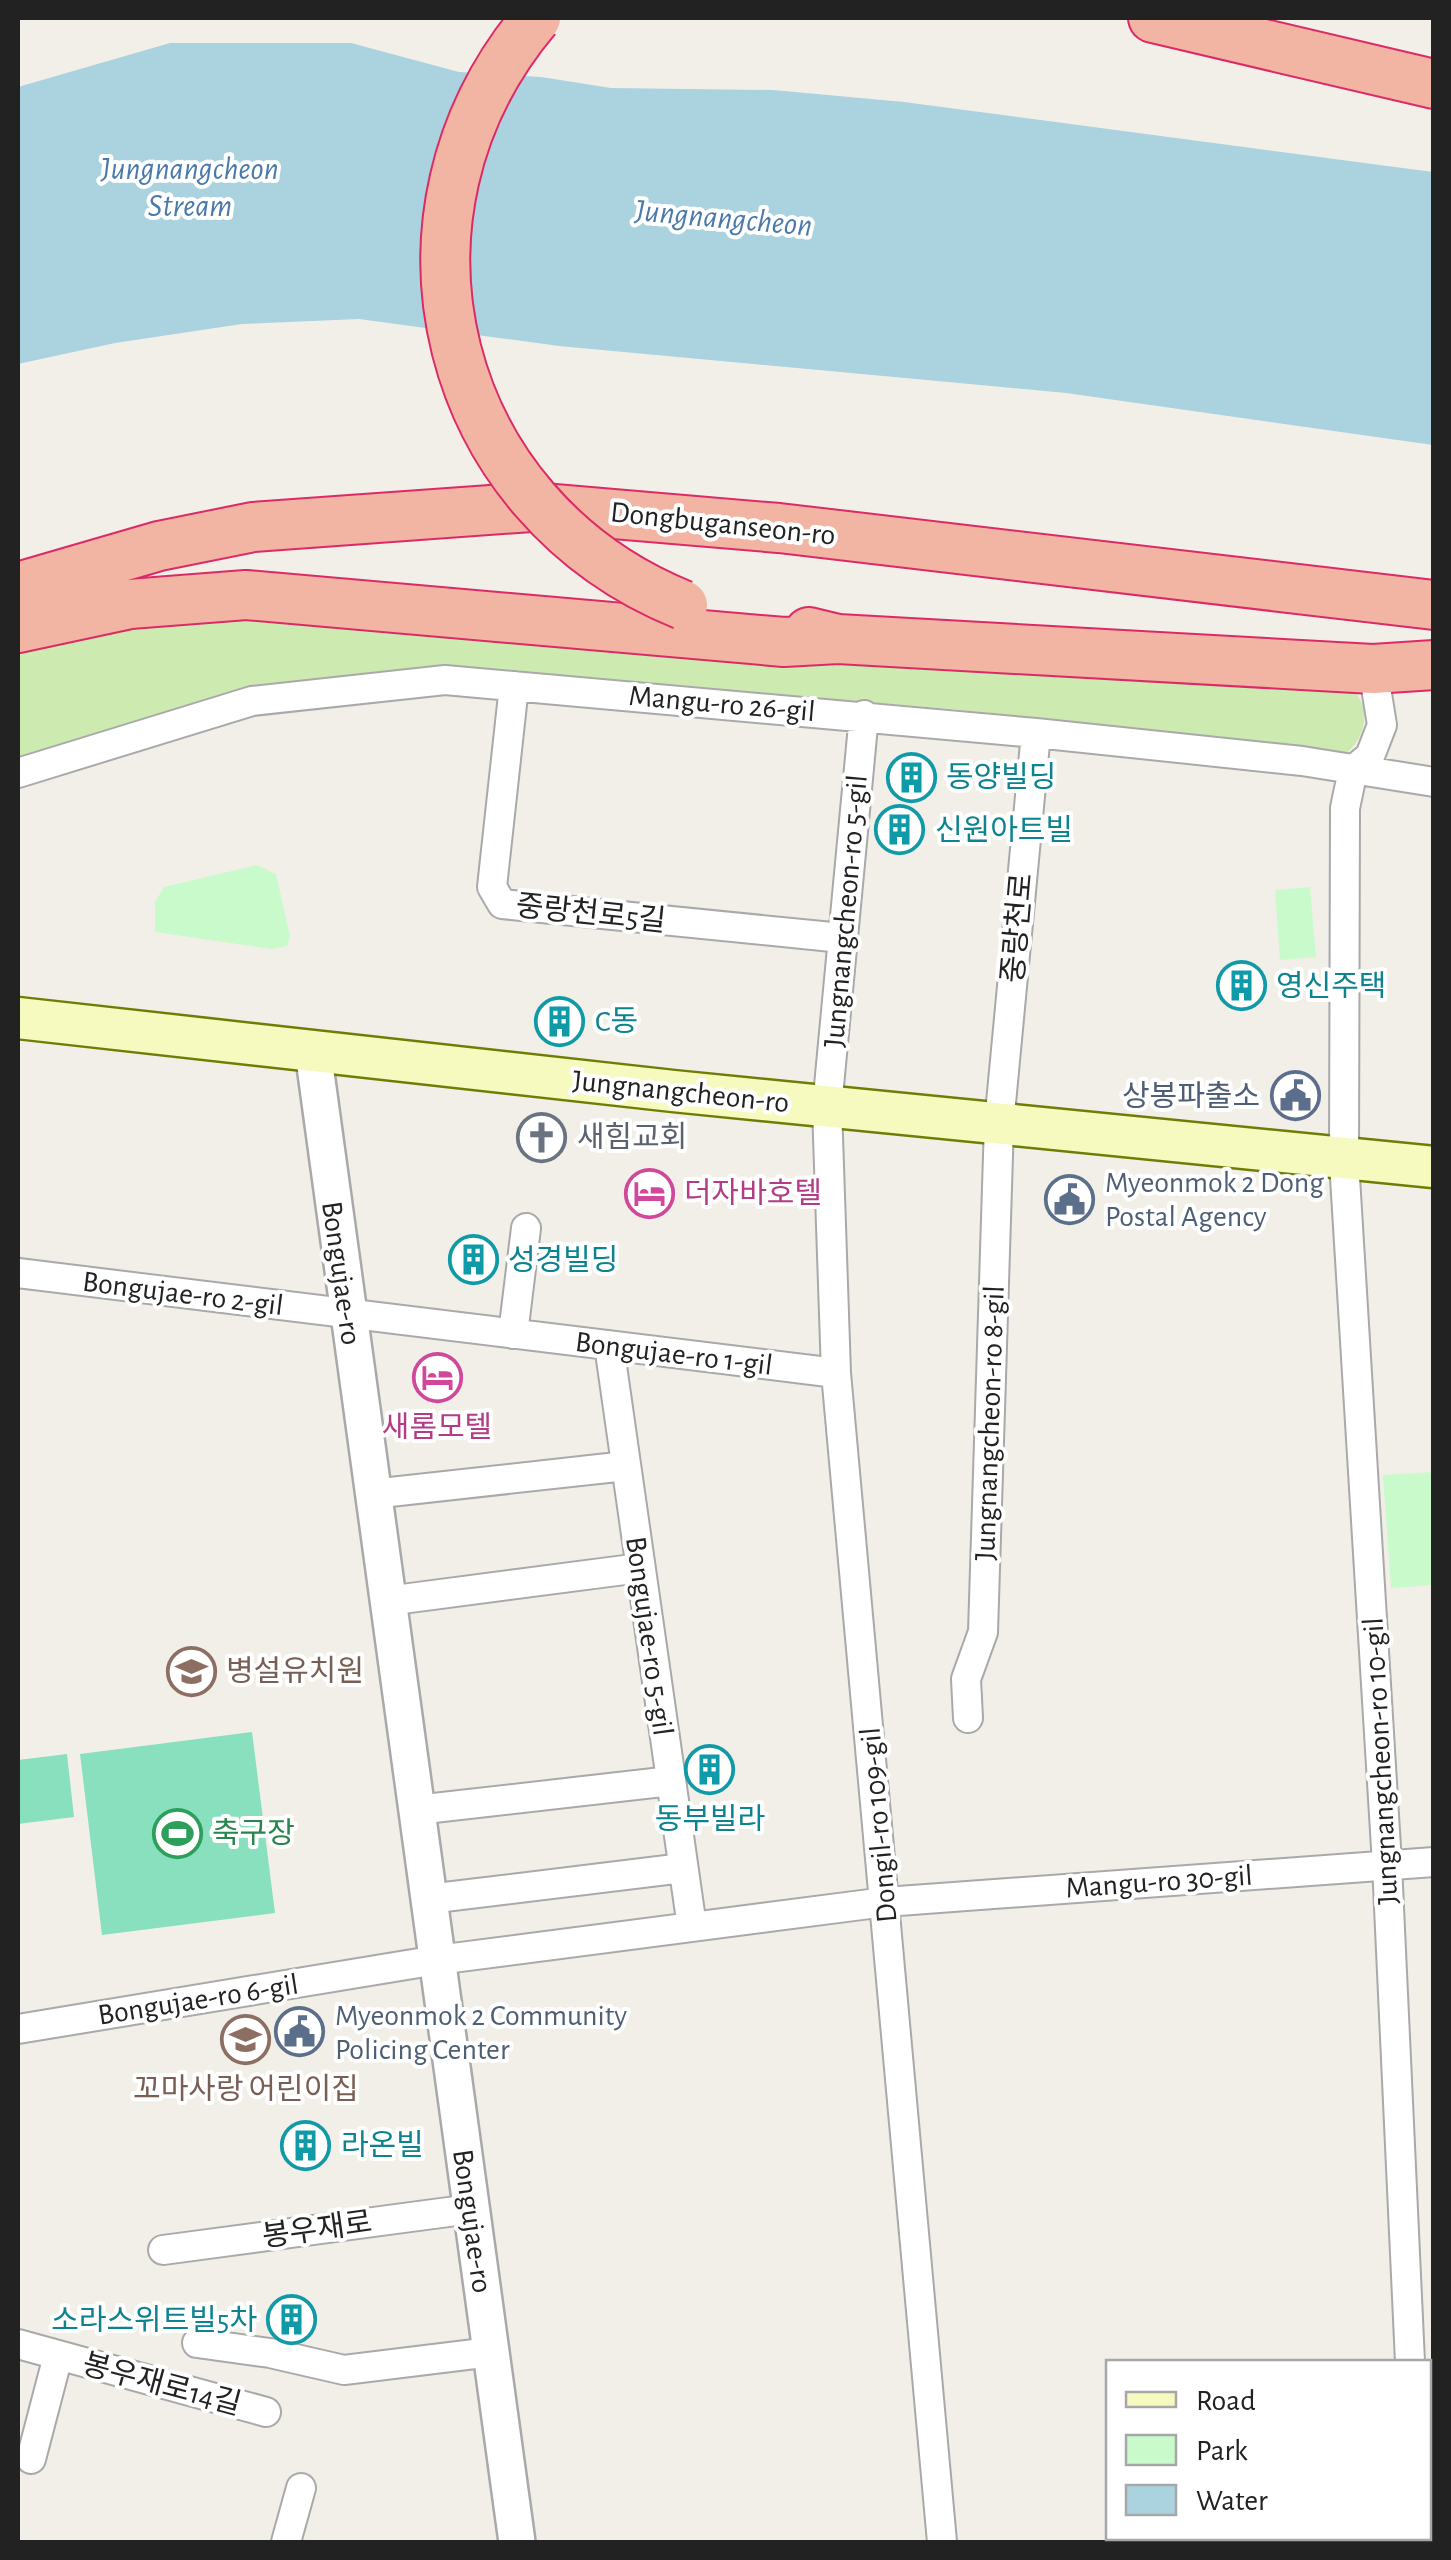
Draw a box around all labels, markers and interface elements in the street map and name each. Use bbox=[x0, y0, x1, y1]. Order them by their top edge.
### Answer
water label: Jungnangcheon Stream bbox=[100, 153, 279, 222]
water label: Jungnangcheon bbox=[633, 194, 814, 242]
street label: Dongbuganseon-ro bbox=[609, 497, 837, 551]
street label: Mangu-ro 26-gil bbox=[627, 681, 816, 727]
building icon: 동양빌딩 bbox=[885, 751, 937, 803]
place label: 동양빌딩 bbox=[946, 761, 1056, 793]
street label: Jungnangcheon-ro 5-gil bbox=[819, 773, 873, 1049]
building icon: 신원아트빌 bbox=[874, 804, 926, 856]
place label: 신원아트빌 bbox=[935, 815, 1073, 846]
street label: 중랑천로 bbox=[997, 872, 1038, 984]
street label: 중랑천로5길 bbox=[514, 890, 667, 937]
building icon: 영신주택 bbox=[1215, 960, 1267, 1012]
place label: 영신주택 bbox=[1276, 971, 1386, 1002]
building icon: C동 bbox=[534, 995, 586, 1047]
place label: C동 bbox=[595, 1007, 638, 1037]
street label: Jungnangcheon-ro bbox=[571, 1066, 791, 1118]
public building icon: 상봉파출소 bbox=[1269, 1070, 1321, 1122]
place label: 상봉파출소 bbox=[1122, 1081, 1260, 1112]
church icon: 새힘교회 bbox=[516, 1111, 568, 1163]
place label: 새힘교회 bbox=[577, 1121, 687, 1153]
hotel icon: 더자바호텔 bbox=[623, 1167, 675, 1219]
place label: Myeonmok 2 Dong Postal Agency bbox=[1105, 1168, 1324, 1232]
public building icon: Myeonmok 2 Dong Postal Agency bbox=[1044, 1173, 1096, 1225]
place label: 더자바호텔 bbox=[684, 1178, 822, 1209]
street label: Bongujae-ro bbox=[316, 1199, 366, 1347]
building icon: 성경빌딩 bbox=[447, 1234, 499, 1286]
place label: 성경빌딩 bbox=[508, 1244, 618, 1276]
street label: Bongujae-ro 2-gil bbox=[81, 1267, 285, 1321]
street label: Jungnangcheon-ro 8-gil bbox=[970, 1285, 1010, 1561]
street label: Bongujae-ro 1-gil bbox=[573, 1327, 774, 1381]
hotel icon: 새롬모텔 bbox=[411, 1352, 463, 1404]
place label: 새롬모텔 bbox=[382, 1412, 492, 1443]
street label: Bongujae-ro 5-gil bbox=[620, 1535, 678, 1738]
street label: Jungnangcheon-ro 10-gil bbox=[1359, 1617, 1403, 1905]
school or university icon: 병설유치원 bbox=[165, 1645, 217, 1697]
place label: 병설유치원 bbox=[226, 1655, 364, 1687]
street label: Dongil-ro 109-gil bbox=[856, 1726, 902, 1924]
building icon: 동부빌라 bbox=[684, 1744, 736, 1796]
place label: 동부빌라 bbox=[655, 1804, 766, 1835]
sports icon: 축구장 bbox=[151, 1807, 203, 1859]
place label: 축구장 bbox=[212, 1818, 295, 1849]
street label: Mangu-ro 30-gil bbox=[1064, 1860, 1254, 1904]
street label: Bongujae-ro 6-gil bbox=[96, 1969, 300, 2031]
place label: Myeonmok 2 Community Policing Center bbox=[335, 2001, 627, 2065]
public building icon: Myeonmok 2 Community Policing Center bbox=[274, 2006, 326, 2058]
school or university icon: 꼬마사랑 어린이집 bbox=[220, 2014, 272, 2066]
place label: 꼬마사랑 어린이집 bbox=[133, 2073, 359, 2105]
building icon: 라온빌 bbox=[280, 2119, 332, 2171]
place label: 라온빌 bbox=[341, 2130, 424, 2161]
street label: Bongujae-ro bbox=[447, 2147, 497, 2295]
street label: 봉우재로 bbox=[260, 2206, 374, 2253]
building icon: 소라스위트빌5차 bbox=[266, 2294, 318, 2346]
place label: 소라스위트빌5차 bbox=[51, 2304, 257, 2336]
street label: 봉우재로14길 bbox=[79, 2348, 244, 2421]
legend bbox=[1106, 2360, 1431, 2540]
text: Road bbox=[1196, 2386, 1256, 2416]
text: Park bbox=[1196, 2436, 1248, 2466]
text: Water bbox=[1196, 2486, 1268, 2516]

